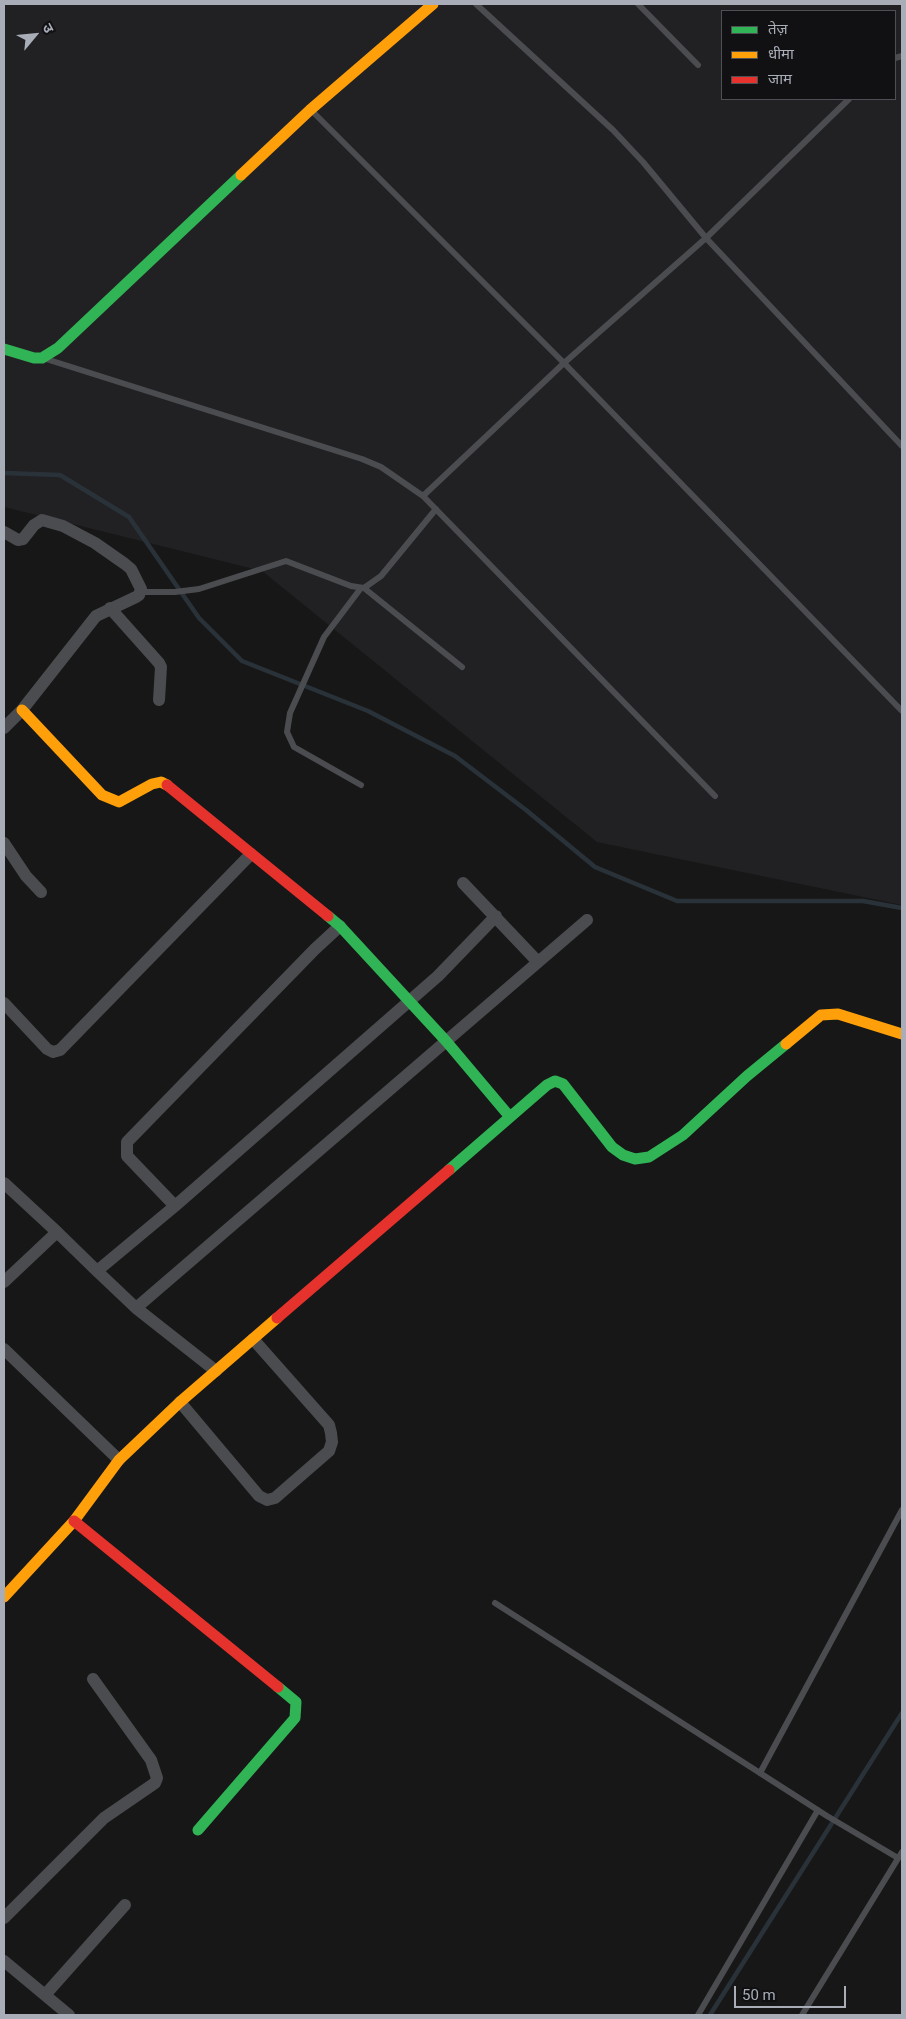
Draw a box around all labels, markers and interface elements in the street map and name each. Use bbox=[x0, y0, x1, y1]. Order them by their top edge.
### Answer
north arrow bbox=[10, 10, 60, 60]
legend bbox=[721, 10, 896, 100]
text: तेज़ bbox=[768, 20, 788, 38]
text: उ bbox=[39, 21, 57, 35]
text: धीमा bbox=[768, 45, 794, 63]
text: जाम bbox=[768, 70, 792, 88]
scale bar bbox=[736, 1976, 848, 2008]
text: 50 m bbox=[742, 1986, 776, 2004]

